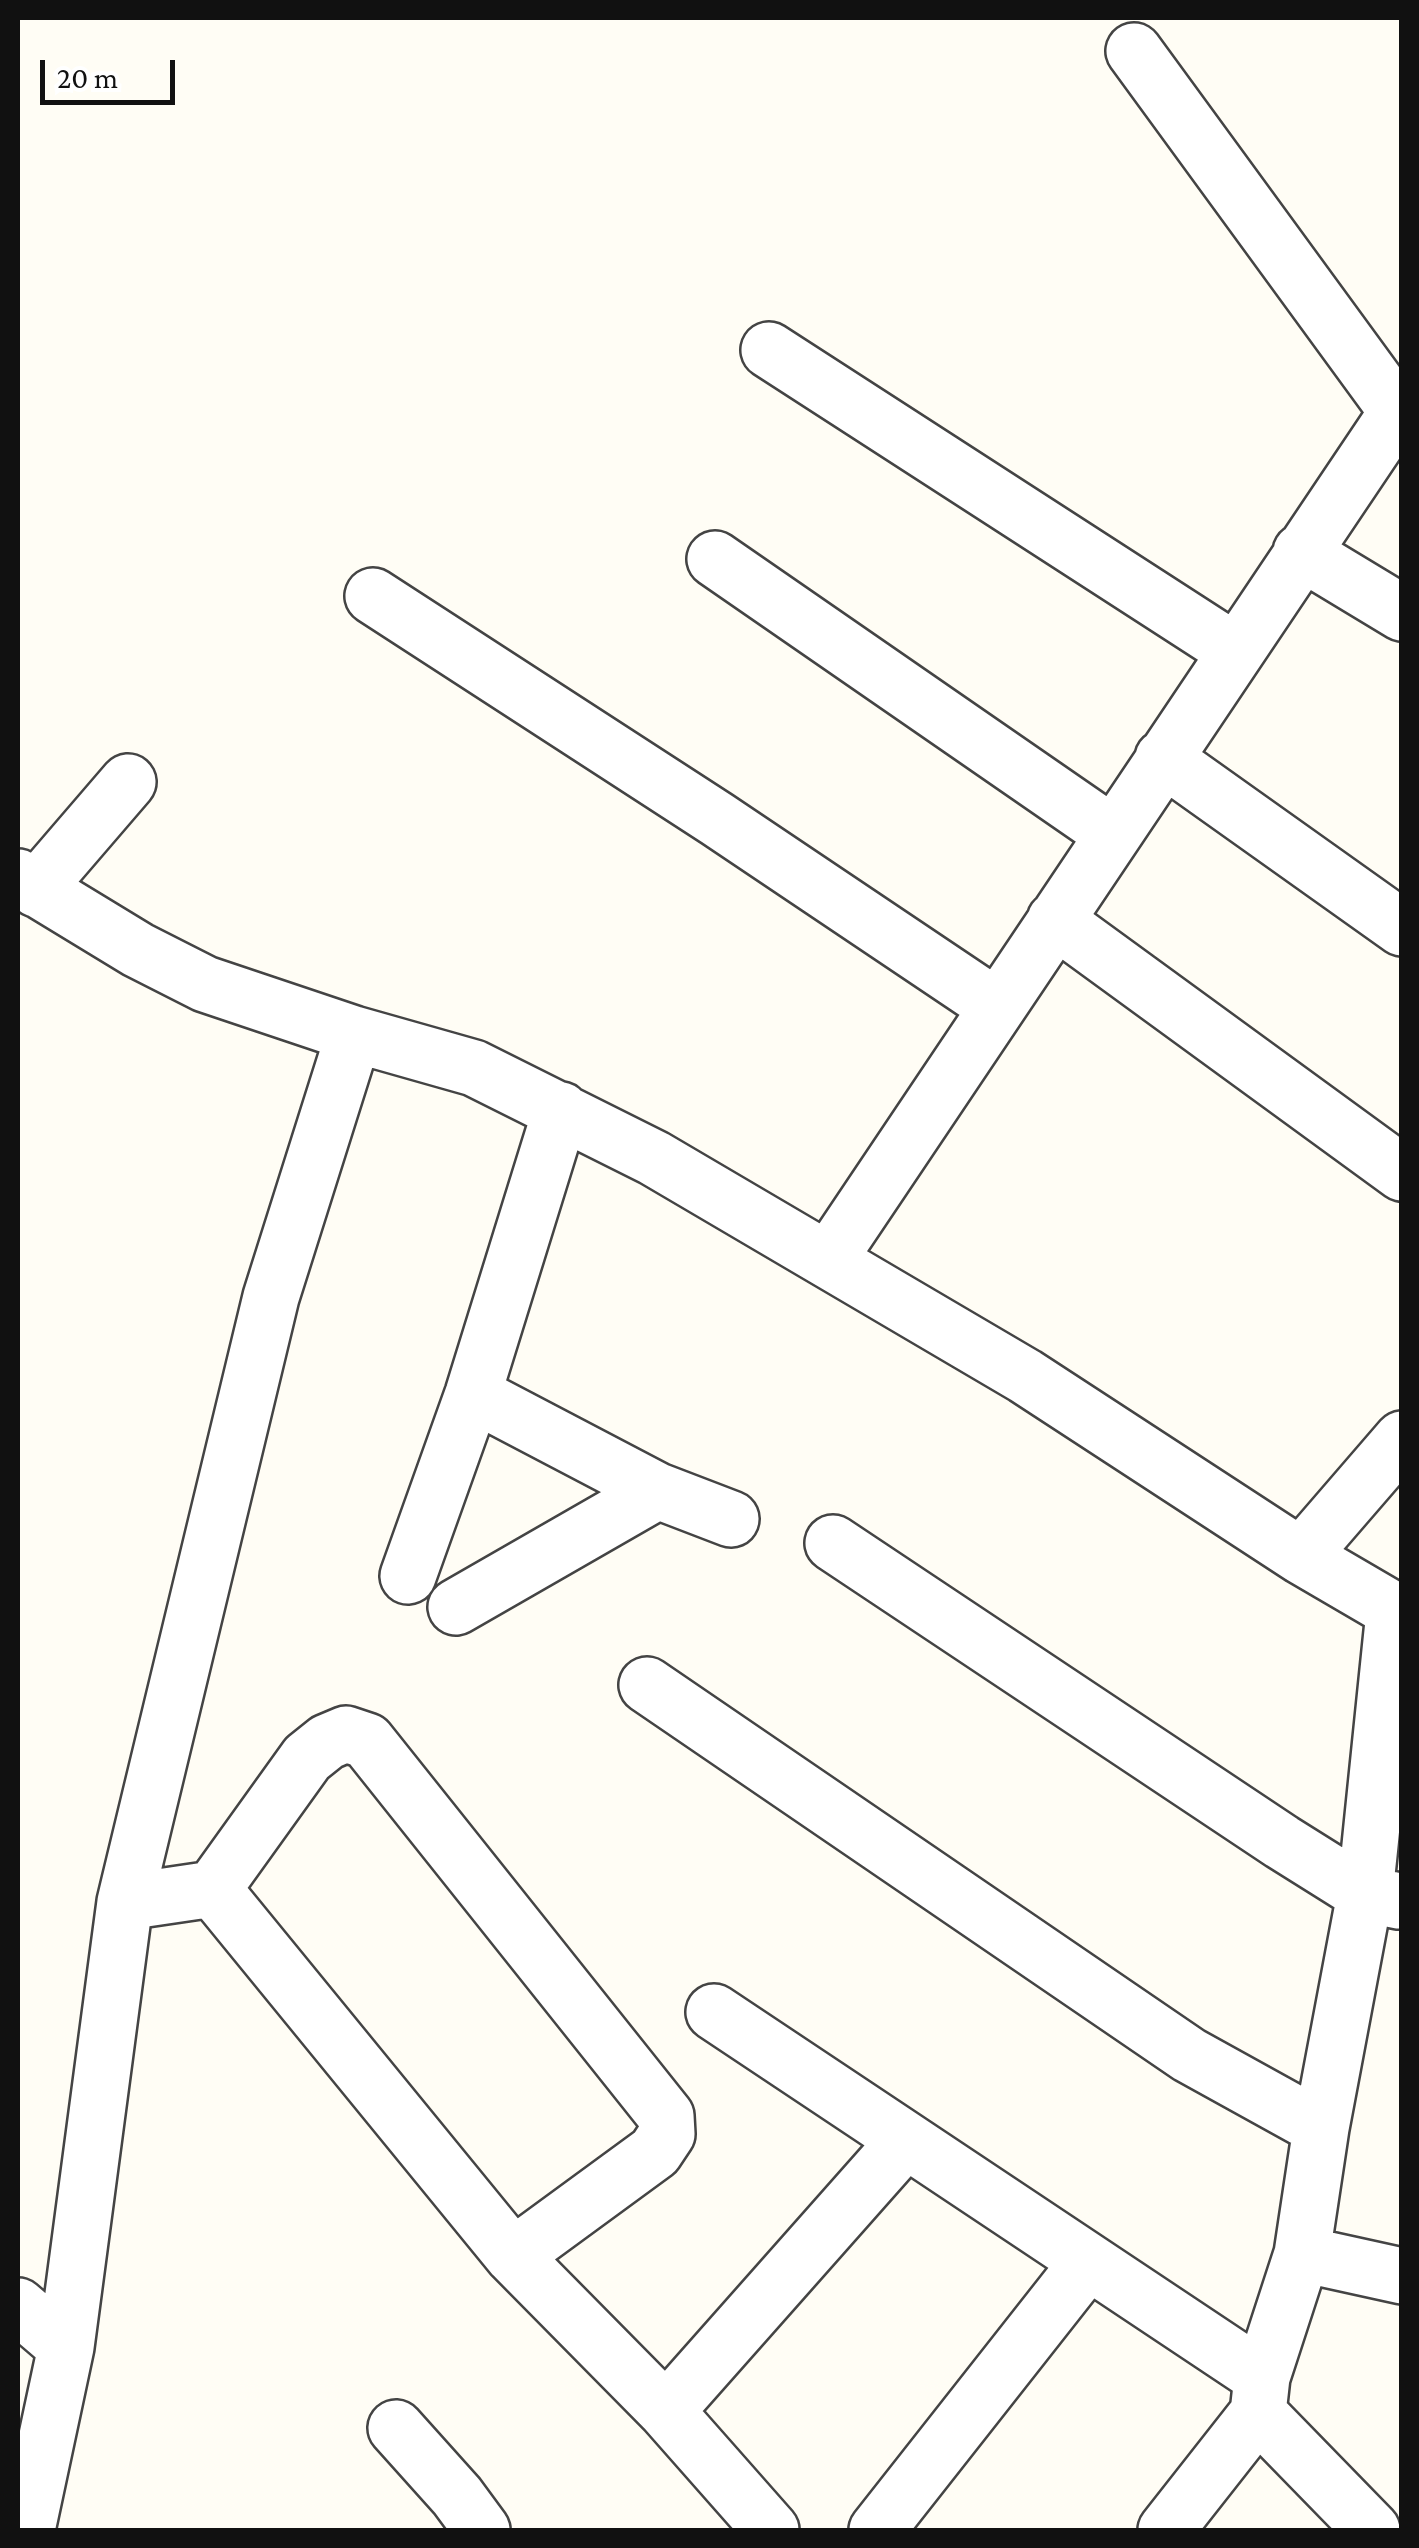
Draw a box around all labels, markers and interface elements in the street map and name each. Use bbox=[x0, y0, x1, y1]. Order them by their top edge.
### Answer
scale bar bbox=[45, 40, 180, 102]
text: 20 m bbox=[57, 61, 118, 94]

